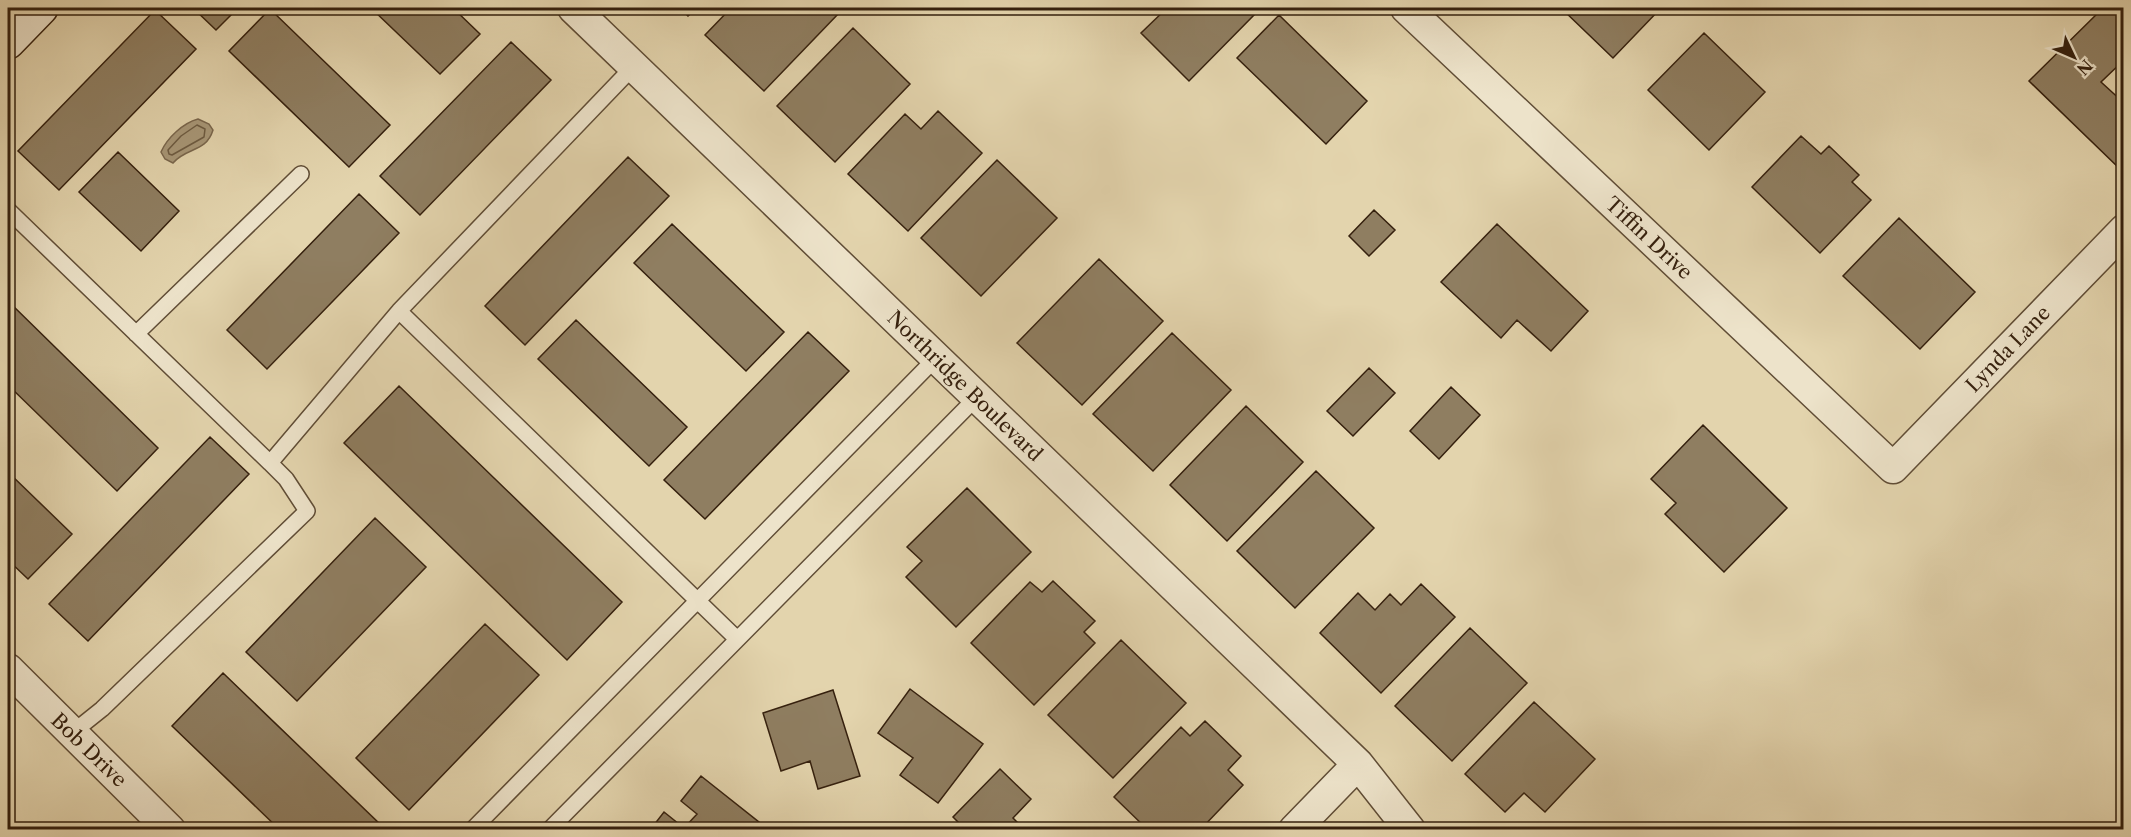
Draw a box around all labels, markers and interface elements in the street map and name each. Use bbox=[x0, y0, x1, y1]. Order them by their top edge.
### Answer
north arrow bbox=[2044, 27, 2104, 87]
text: N bbox=[2073, 55, 2097, 79]
street label: Tiffin Drive bbox=[1601, 192, 1697, 284]
street label: Lynda Lane bbox=[1961, 301, 2055, 397]
street label: Northridge Boulevard bbox=[882, 306, 1048, 466]
street label: Bob Drive bbox=[46, 708, 132, 792]

